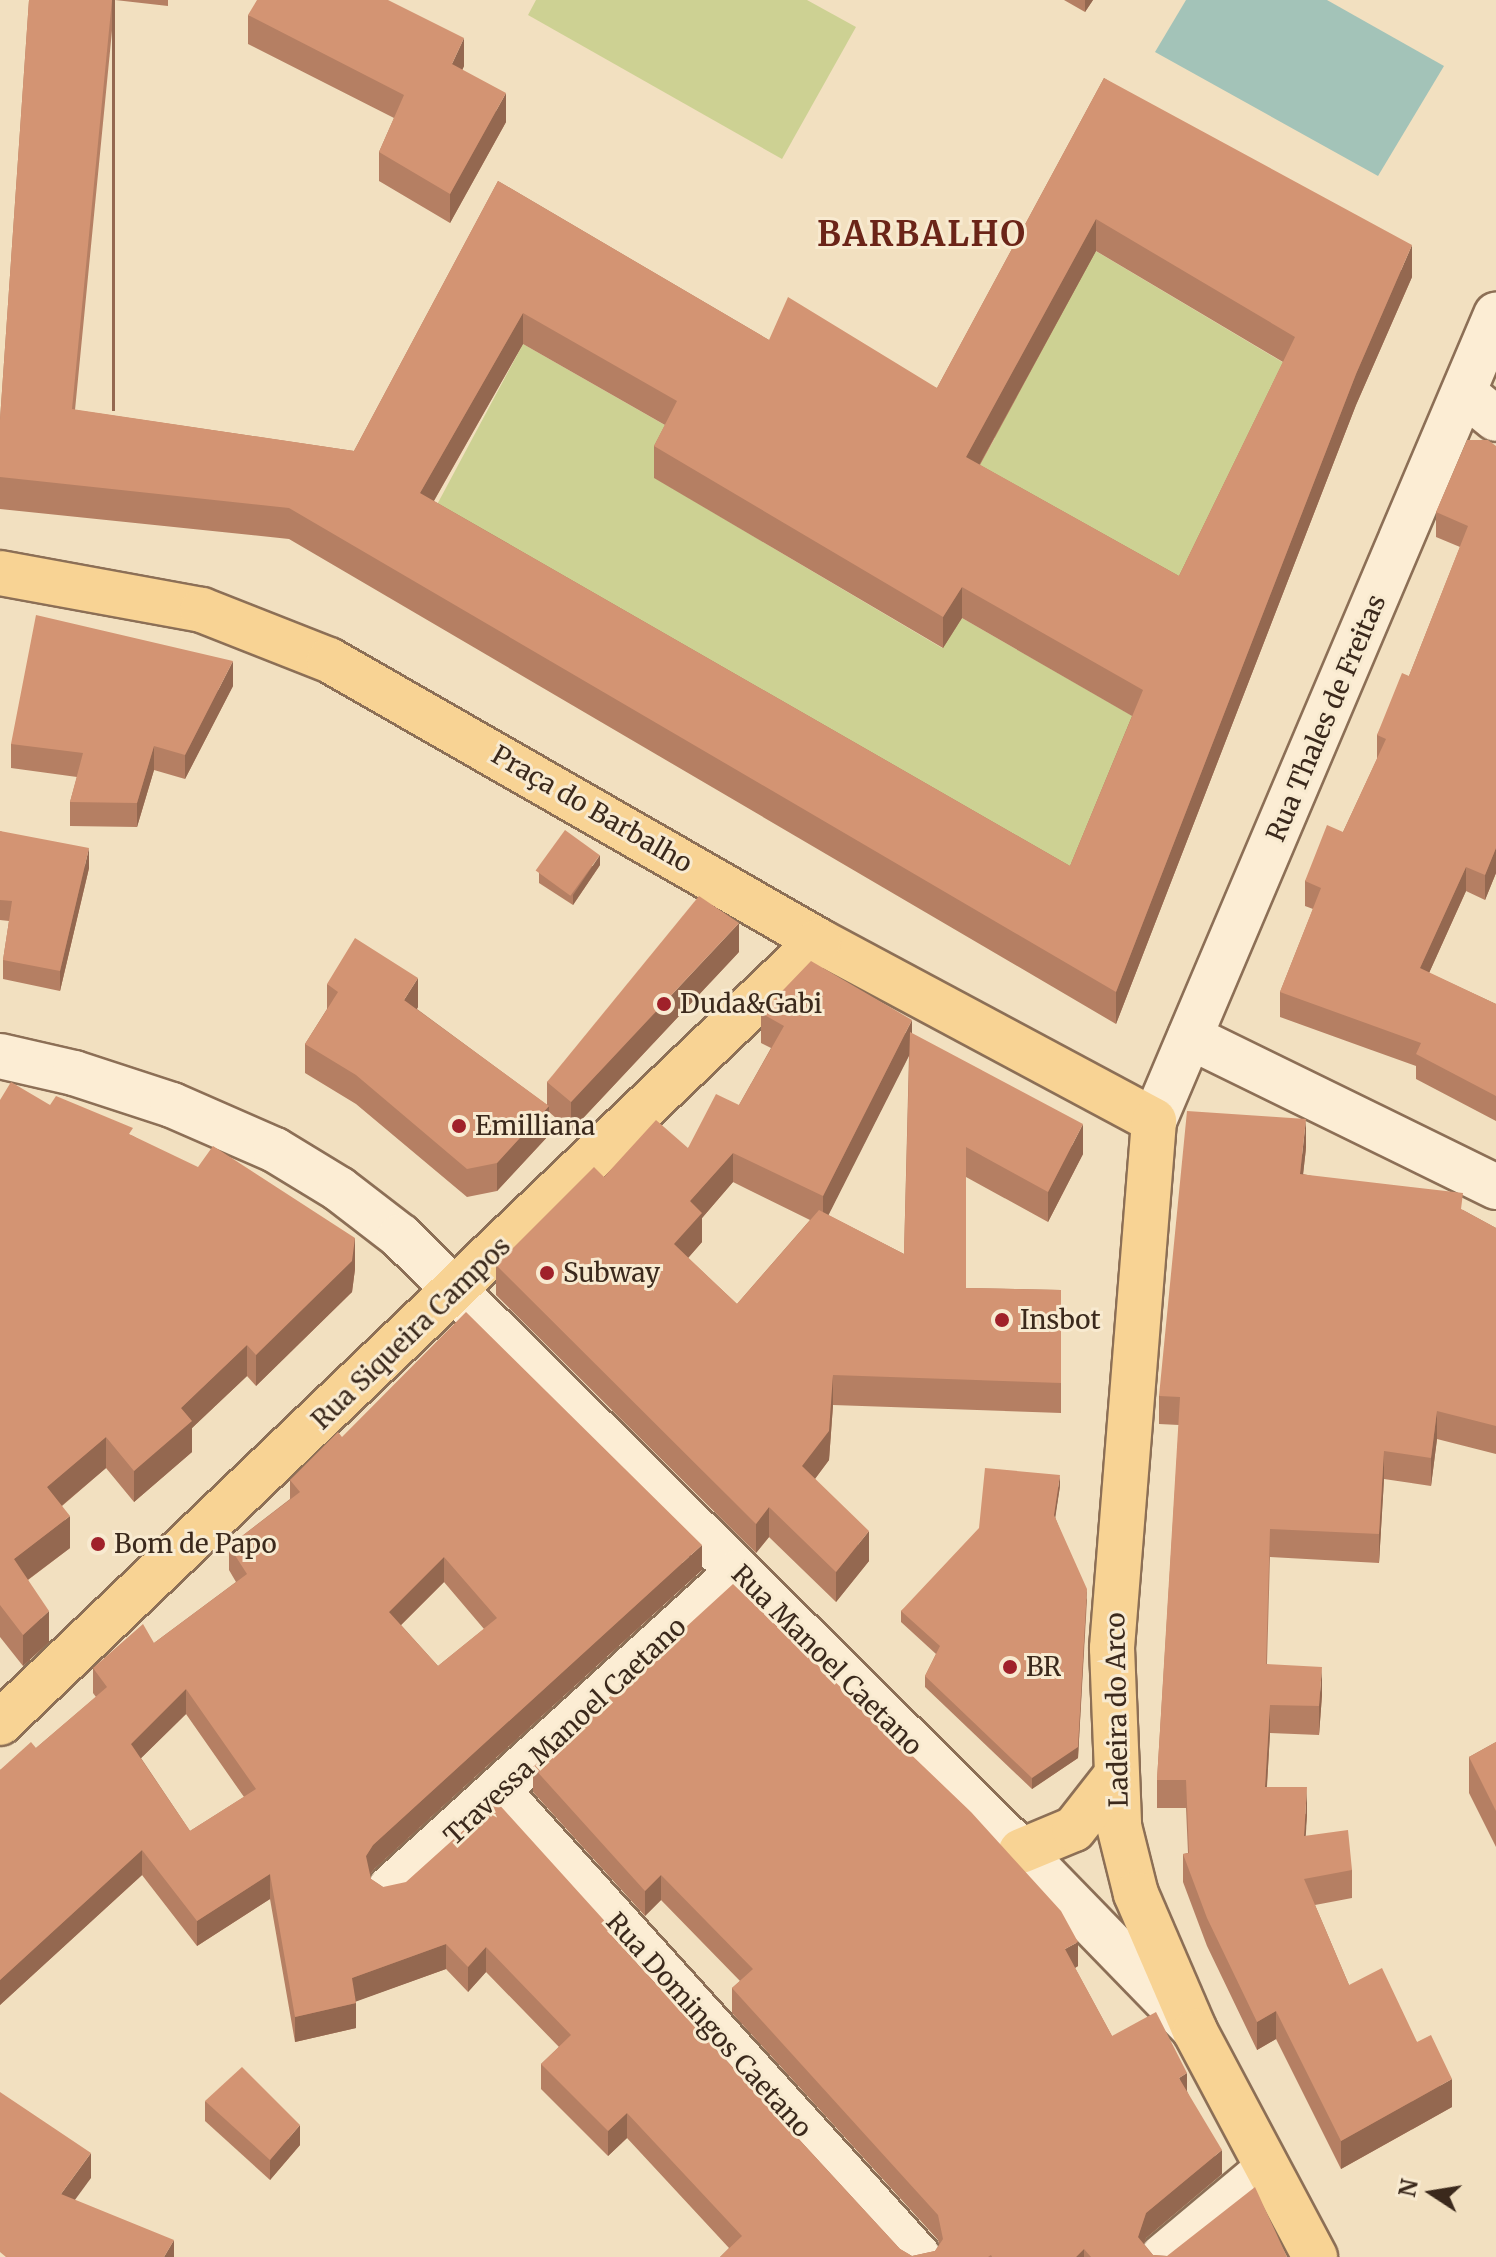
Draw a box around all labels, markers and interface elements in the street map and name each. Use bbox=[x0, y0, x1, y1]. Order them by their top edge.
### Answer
district label: BARBALHO bbox=[817, 215, 1027, 255]
street label: Rua Thales de Freitas bbox=[1260, 590, 1392, 846]
street label: Praça do Barbalho bbox=[486, 739, 698, 879]
place label: Duda&Gabi bbox=[680, 988, 822, 1020]
marker: Duda&Gabi bbox=[655, 995, 673, 1013]
place label: Emilliana bbox=[475, 1110, 595, 1142]
marker: Emilliana bbox=[450, 1117, 468, 1135]
street label: Rua Siqueira Campos bbox=[305, 1230, 517, 1436]
place label: Subway bbox=[563, 1257, 660, 1289]
marker: Subway bbox=[538, 1264, 556, 1282]
place label: Insbot bbox=[1020, 1304, 1101, 1336]
marker: Insbot bbox=[991, 1309, 1013, 1331]
place label: Bom de Papo bbox=[114, 1528, 277, 1560]
marker: Bom de Papo bbox=[89, 1535, 107, 1553]
street label: Rua Manoel Caetano bbox=[725, 1558, 929, 1762]
street label: Travessa Manoel Caetano bbox=[438, 1611, 692, 1851]
street label: Ladeira do Arco bbox=[1100, 1612, 1134, 1808]
place label: BR bbox=[1026, 1651, 1061, 1683]
marker: BR bbox=[1001, 1658, 1019, 1676]
street label: Rua Domingos Caetano bbox=[600, 1906, 818, 2144]
north arrow bbox=[1392, 2153, 1472, 2233]
text: N bbox=[1393, 2177, 1424, 2199]

